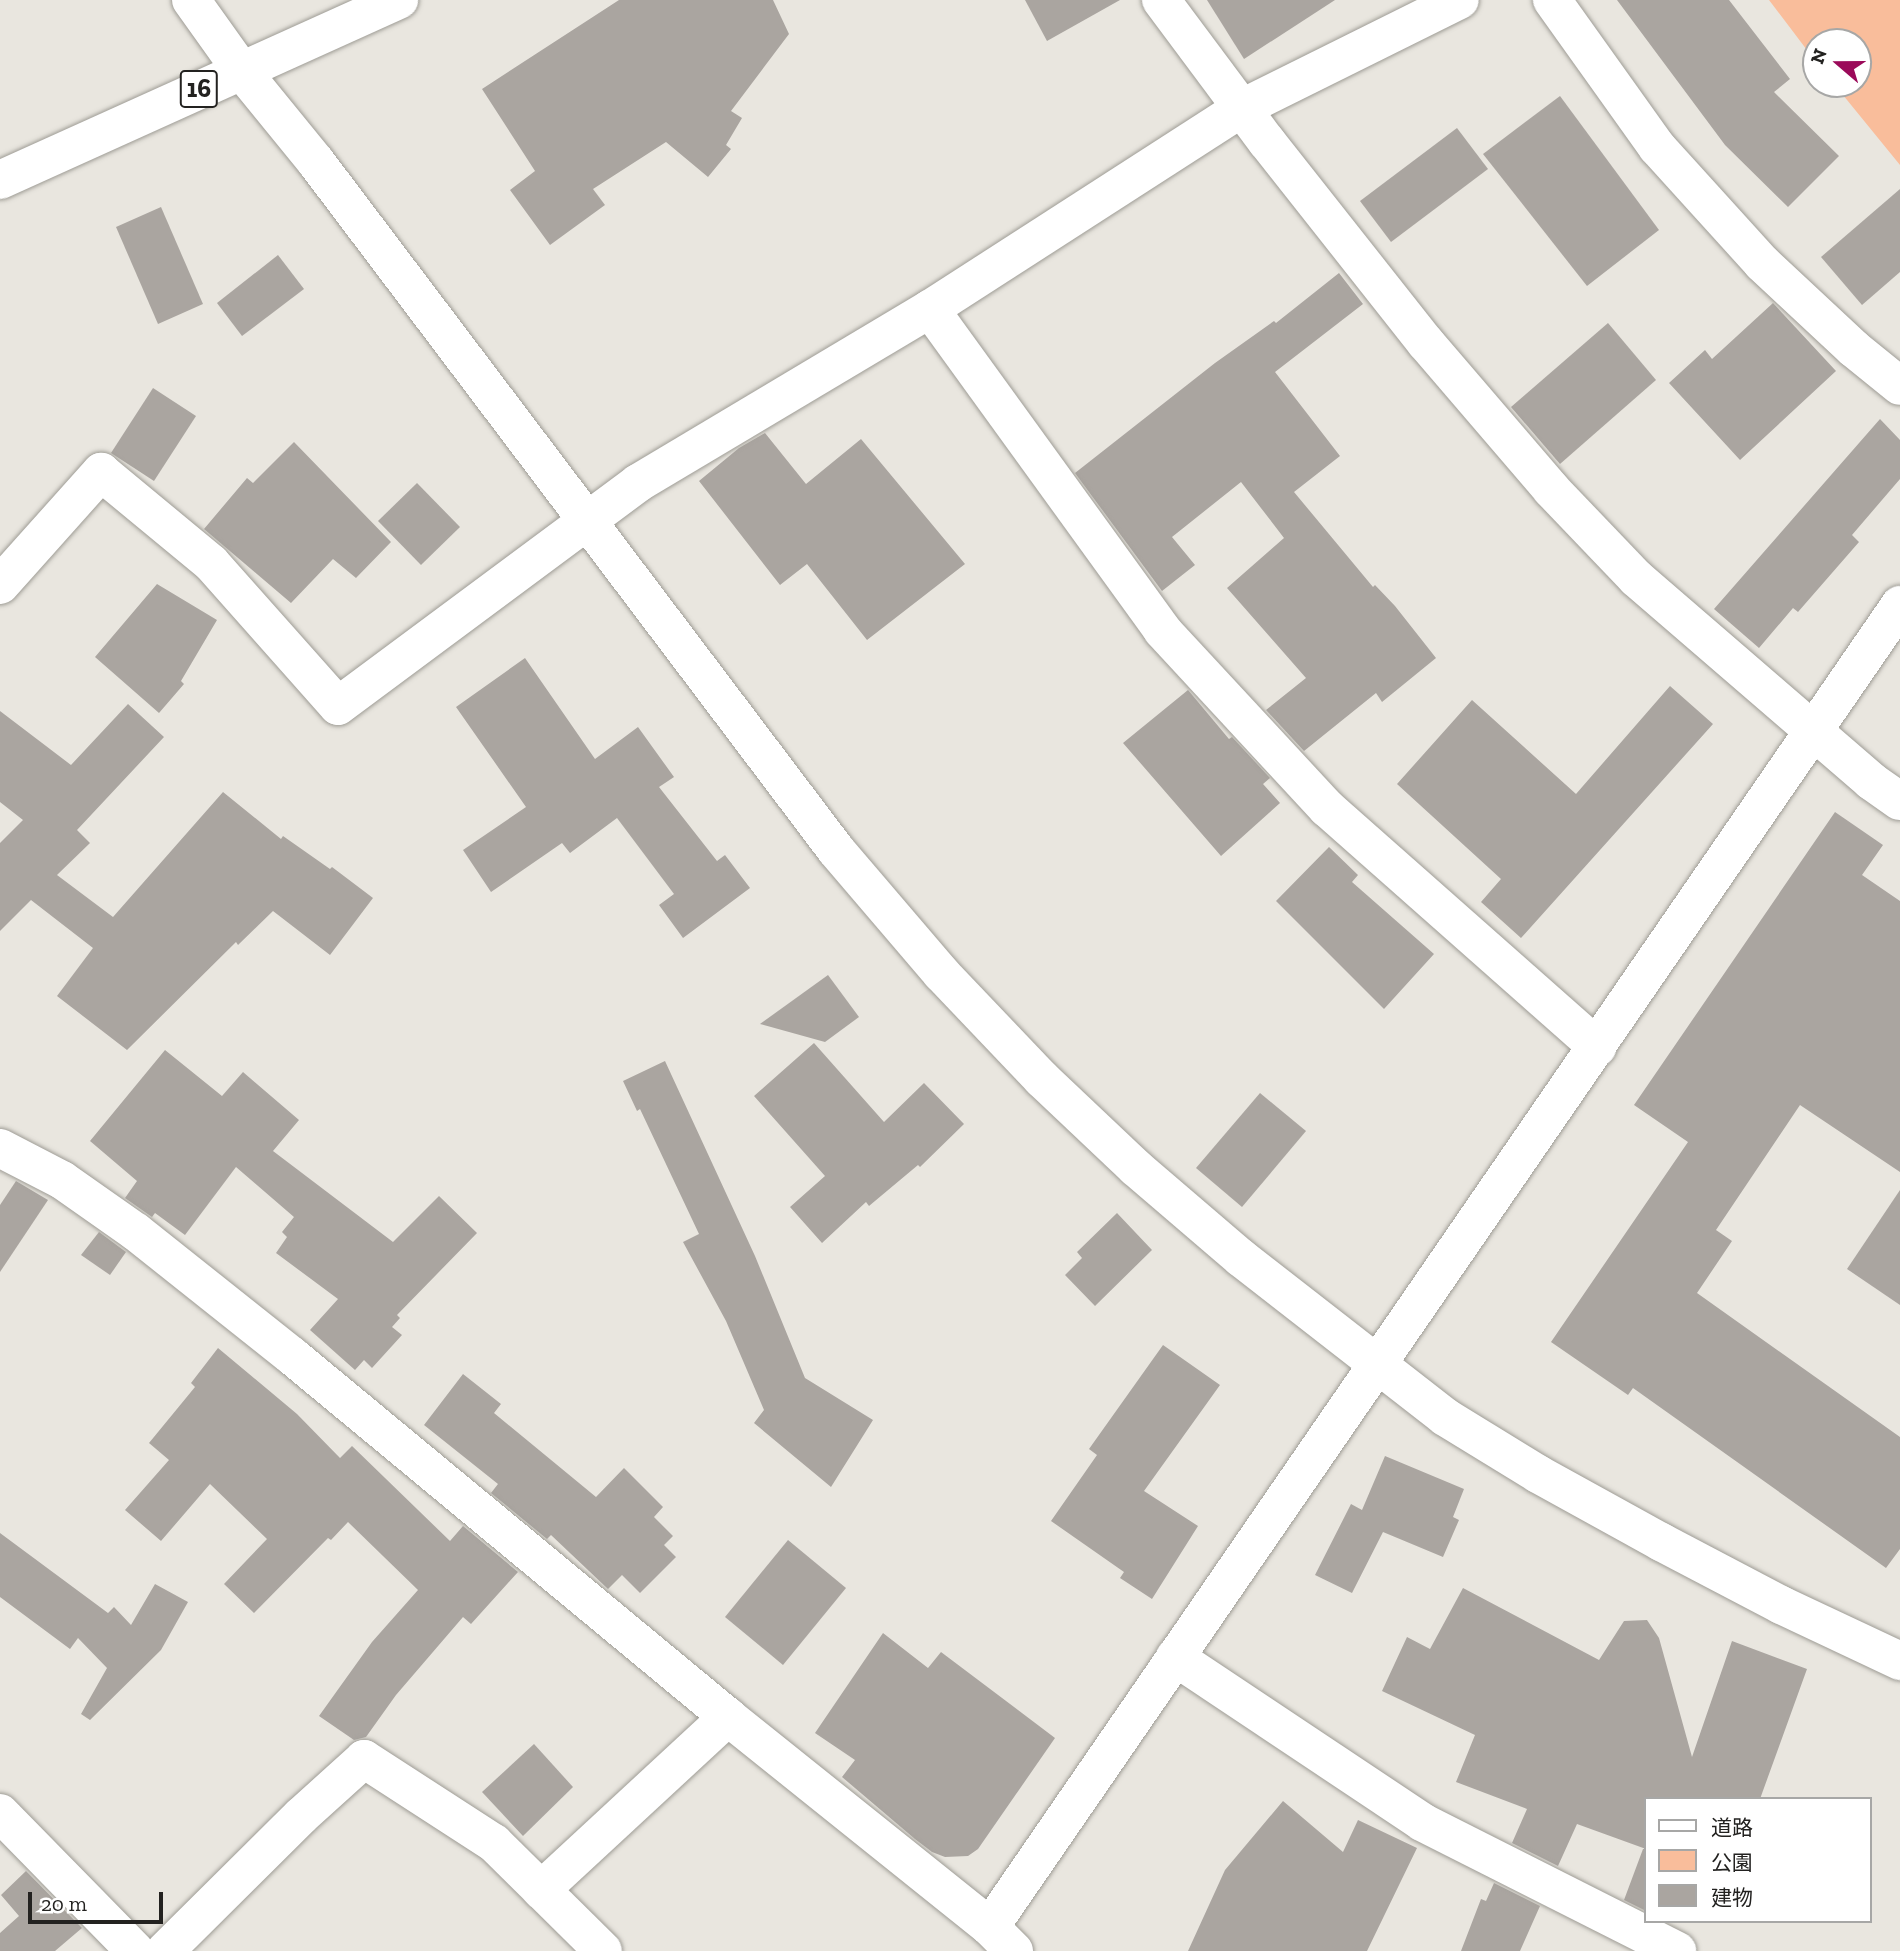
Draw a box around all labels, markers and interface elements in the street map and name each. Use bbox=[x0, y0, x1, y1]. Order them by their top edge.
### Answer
north arrow bbox=[1802, 28, 1872, 98]
text: N bbox=[1805, 46, 1832, 67]
road number: 16 bbox=[180, 66, 218, 111]
legend bbox=[1644, 1797, 1872, 1923]
text: 道路 bbox=[1711, 1815, 1753, 1840]
text: 公園 bbox=[1711, 1850, 1753, 1875]
scale bar bbox=[32, 1878, 166, 1922]
text: 建物 bbox=[1711, 1885, 1753, 1910]
text: 20 m bbox=[41, 1891, 87, 1916]

